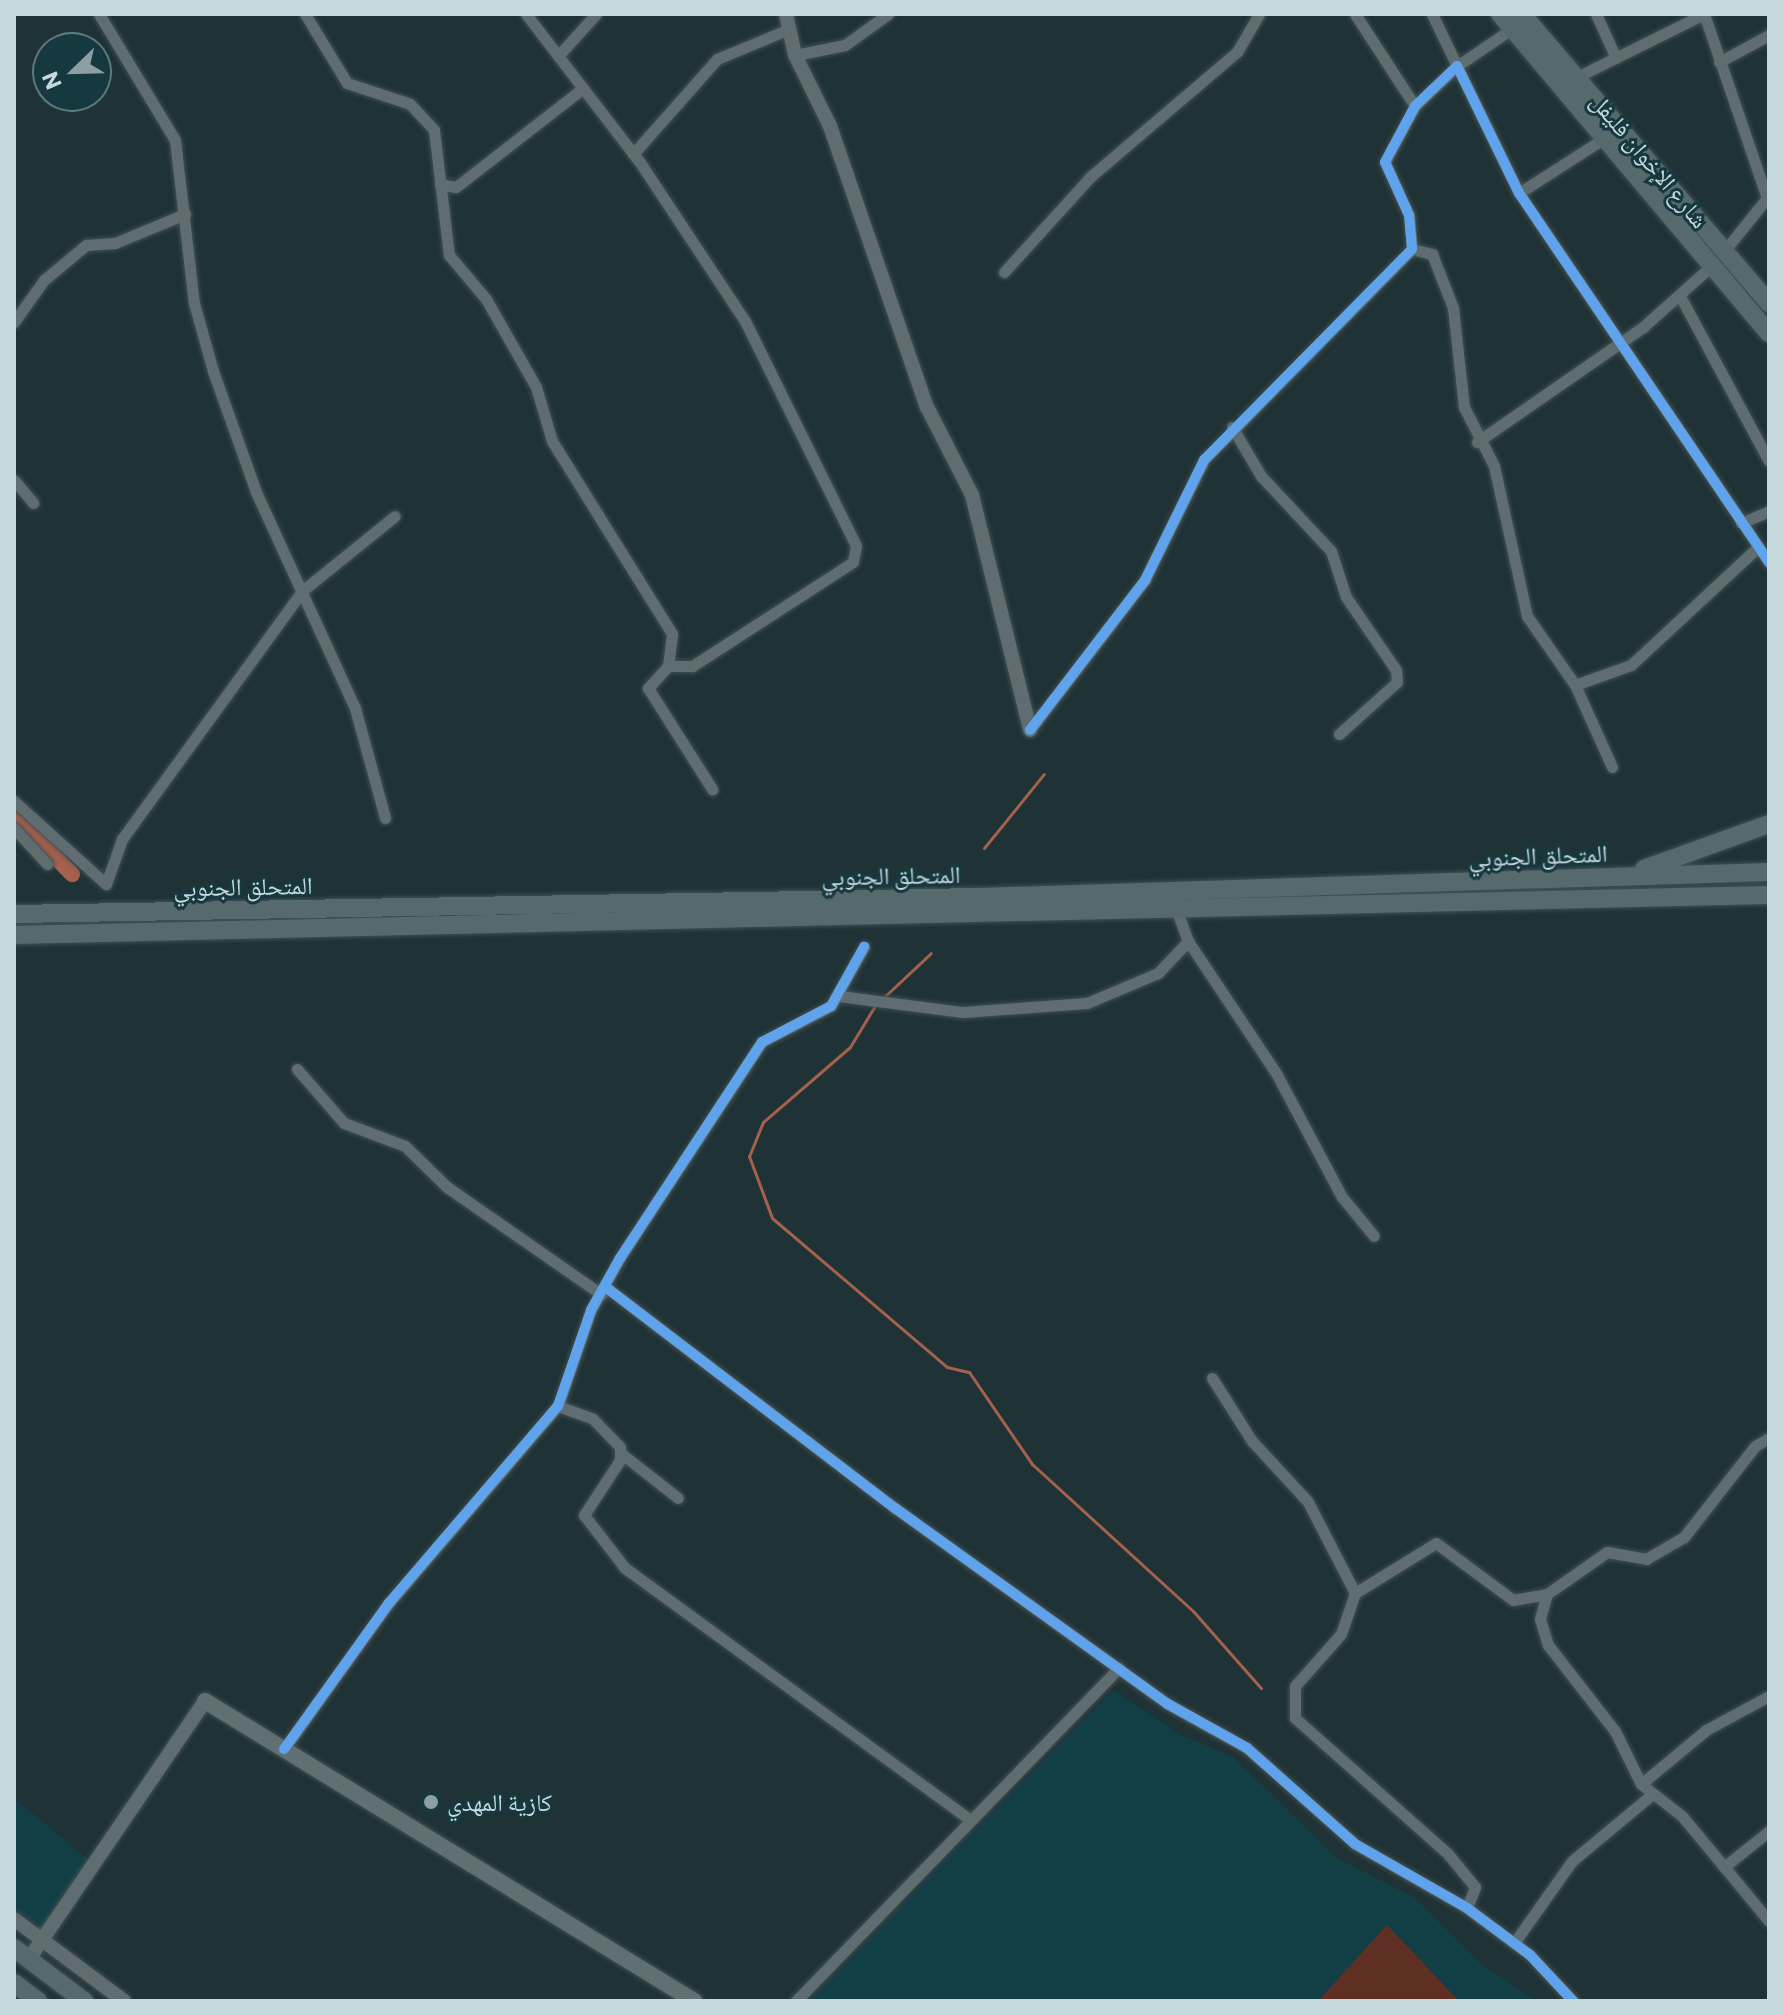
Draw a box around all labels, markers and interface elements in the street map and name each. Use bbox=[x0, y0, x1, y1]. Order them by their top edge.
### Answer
north arrow bbox=[32, 32, 112, 112]
text: N bbox=[36, 68, 67, 94]
street label: شارع الإخوان فليفل bbox=[1585, 87, 1715, 233]
street label: المتحلق الجنوبي bbox=[1468, 838, 1608, 872]
street label: المتحلق الجنوبي bbox=[821, 859, 961, 891]
street label: المتحلق الجنوبي bbox=[173, 870, 313, 902]
place label: كازية المهدي bbox=[447, 1788, 552, 1816]
marker: كازية المهدي bbox=[422, 1793, 440, 1811]

